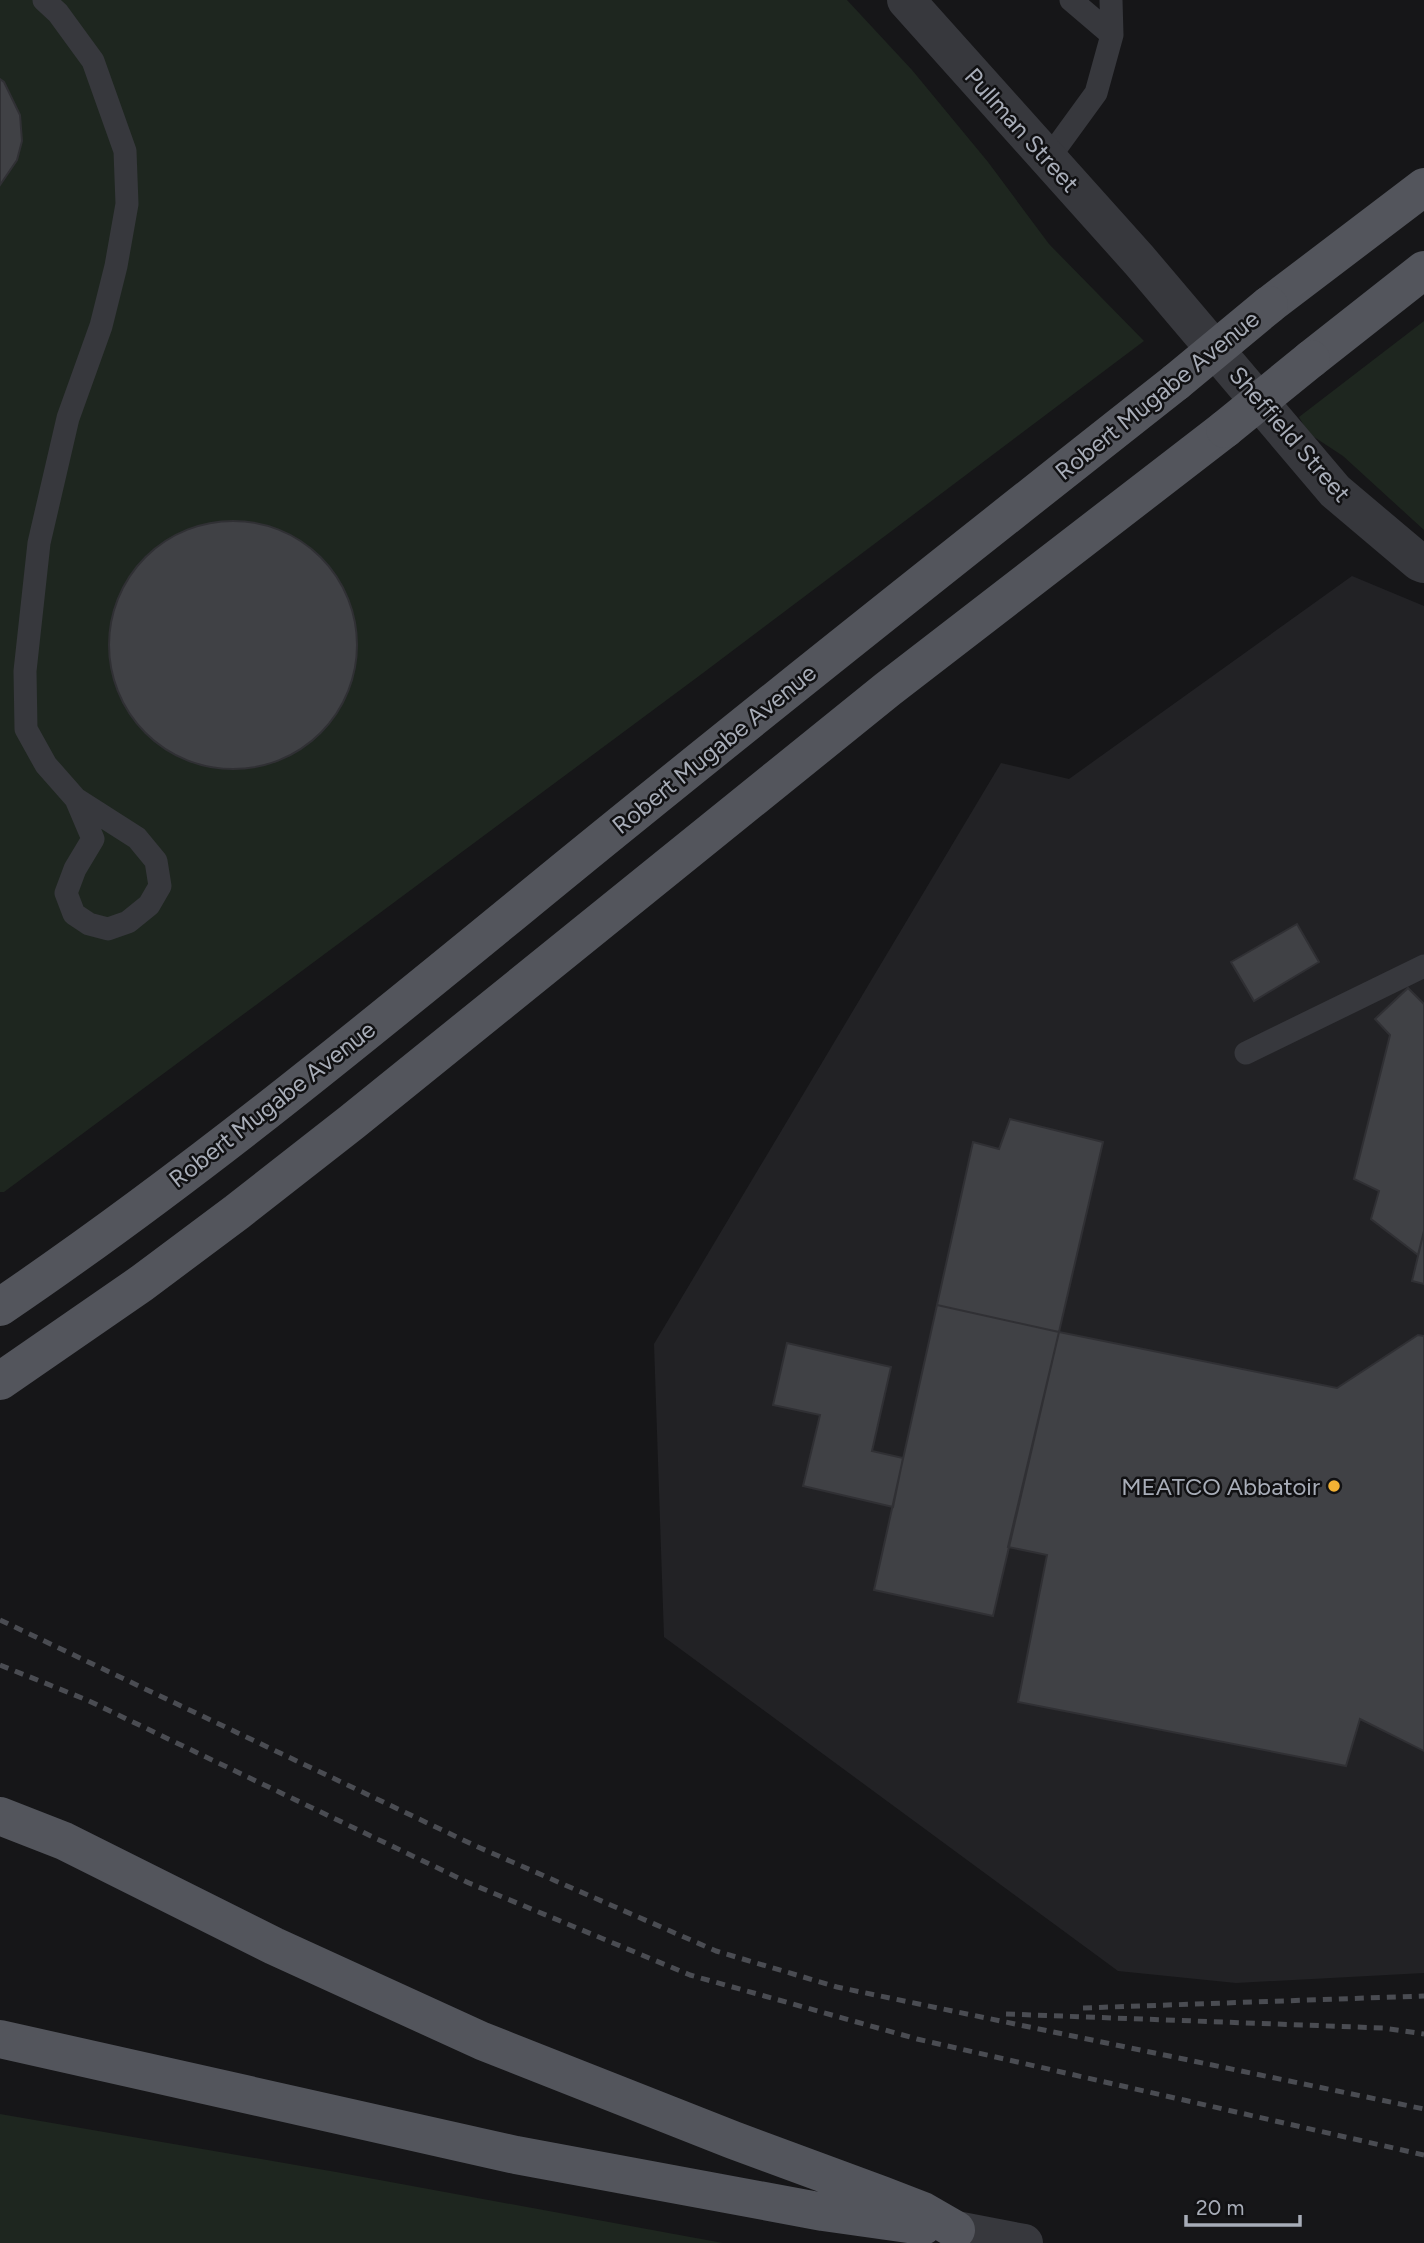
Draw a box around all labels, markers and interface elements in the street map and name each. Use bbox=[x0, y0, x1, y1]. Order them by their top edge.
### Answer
street label: Pullman Street bbox=[959, 62, 1085, 198]
street label: Robert Mugabe Avenue bbox=[1049, 304, 1265, 486]
street label: Sheffield Street bbox=[1223, 360, 1357, 508]
street label: Robert Mugabe Avenue bbox=[606, 658, 822, 840]
street label: Robert Mugabe Avenue bbox=[163, 1015, 381, 1193]
place label: MEATCO Abbatoir bbox=[1121, 1472, 1320, 1501]
marker: MEATCO Abbatoir bbox=[1326, 1478, 1342, 1494]
scale bar bbox=[1186, 2184, 1300, 2228]
text: 20 m bbox=[1196, 2195, 1244, 2220]

